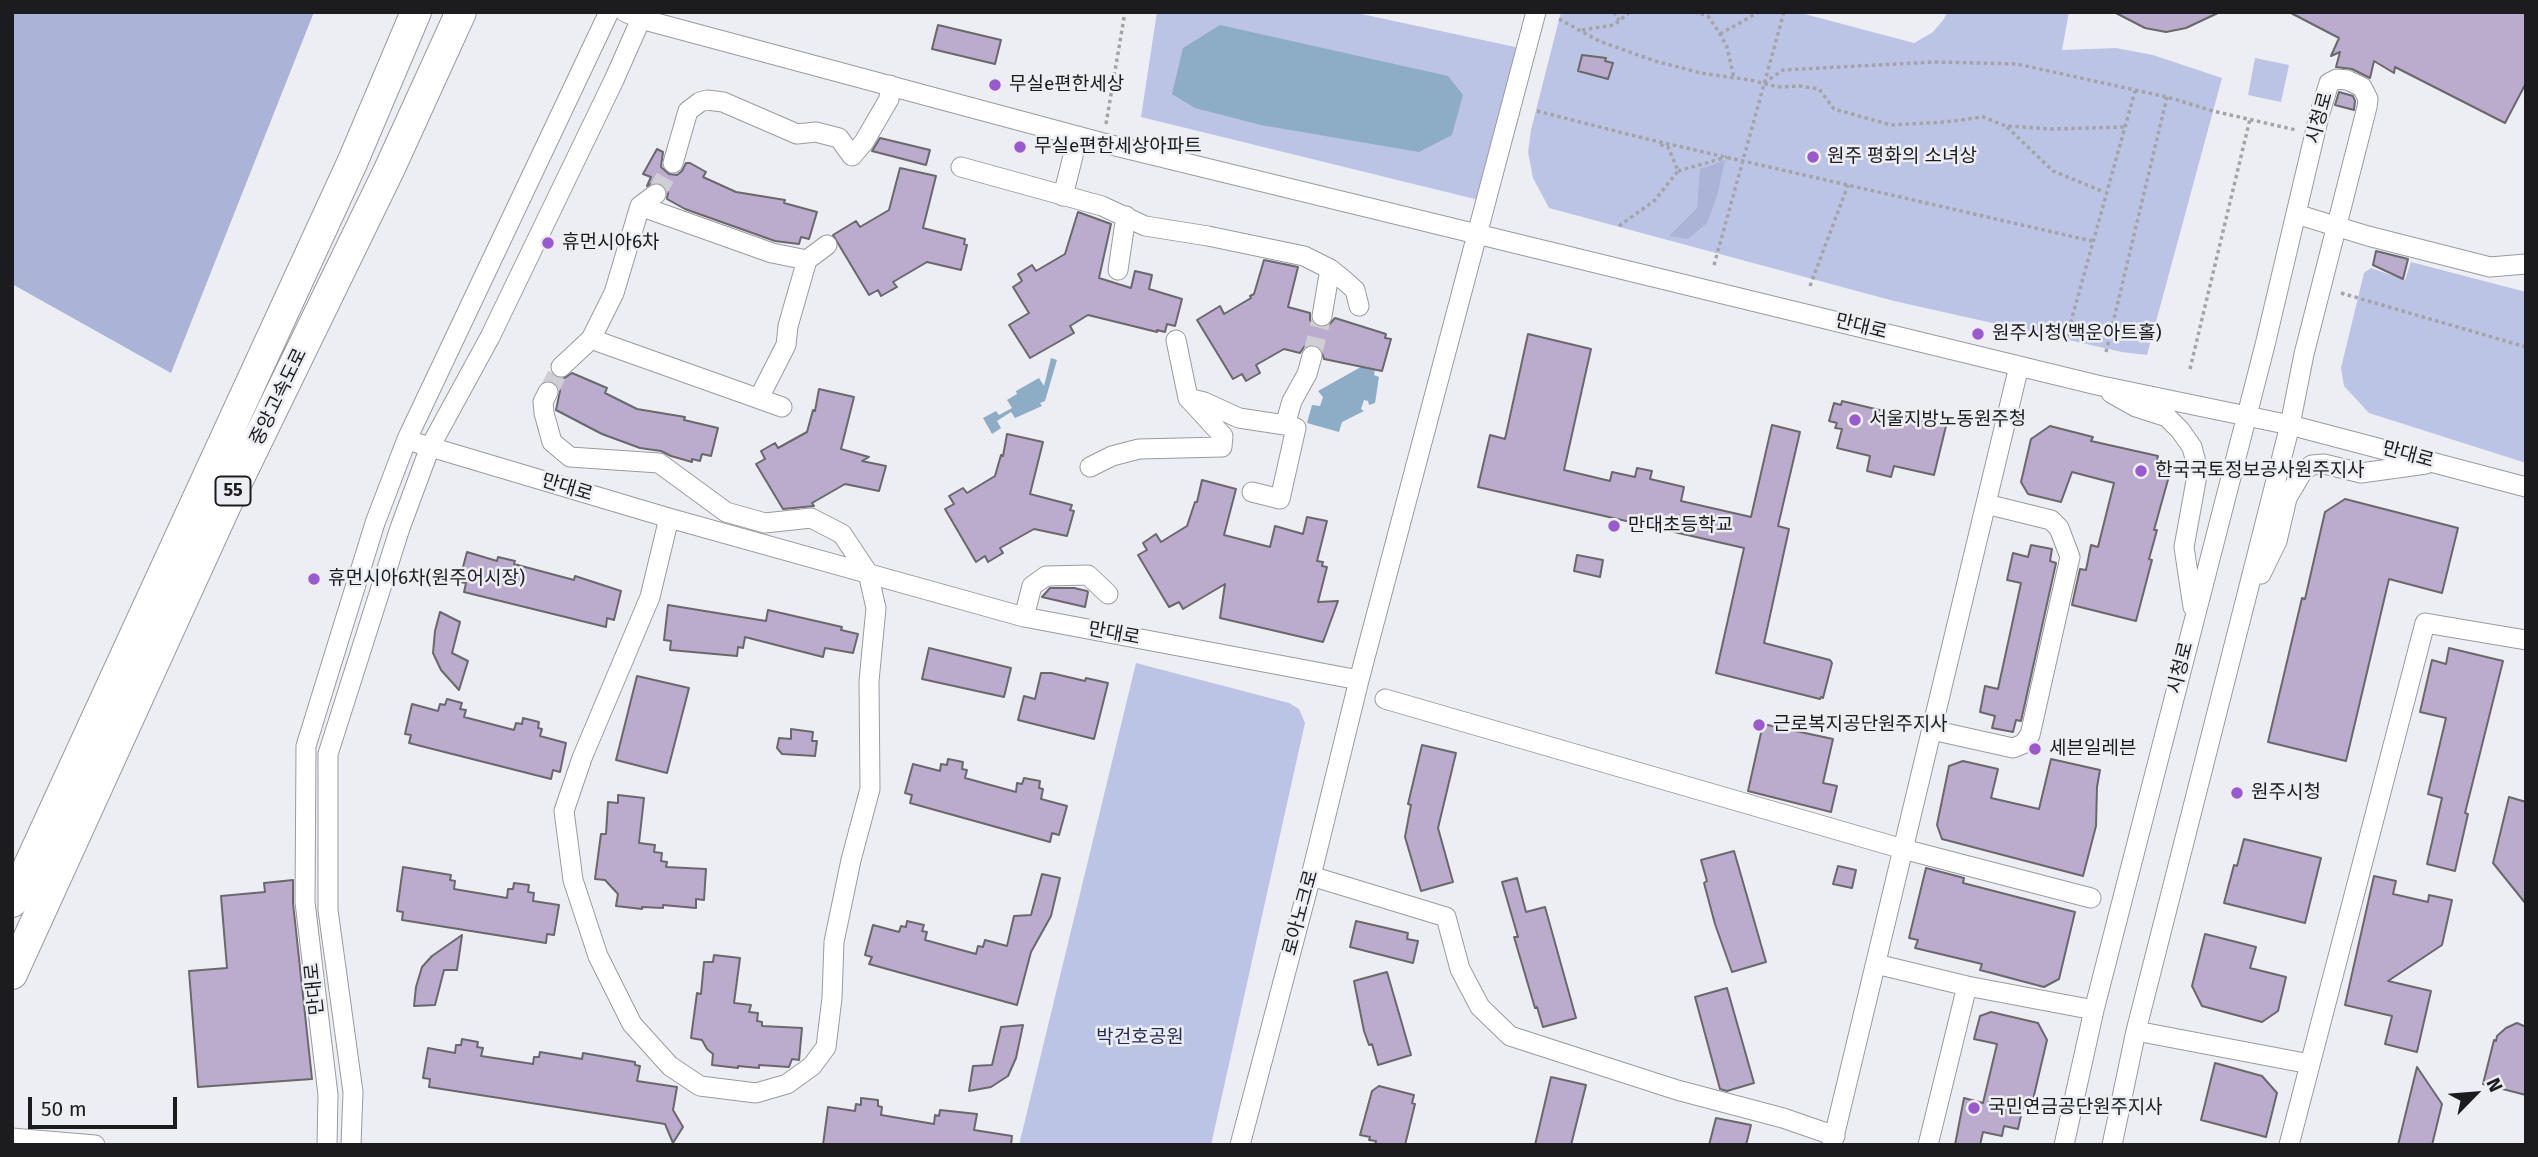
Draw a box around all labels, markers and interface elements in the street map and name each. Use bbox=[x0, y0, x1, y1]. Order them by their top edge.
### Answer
place label: 무실e편한세상 bbox=[1009, 74, 1124, 96]
marker: 무실e편한세상 bbox=[987, 77, 1003, 93]
street label: 시청로 bbox=[2302, 90, 2338, 146]
place label: 무실e편한세상아파트 bbox=[1034, 136, 1202, 158]
marker: 무실e편한세상아파트 bbox=[1012, 139, 1028, 155]
place label: 원주 평화의 소녀상 bbox=[1827, 146, 1977, 168]
marker: 원주 평화의 소녀상 bbox=[1805, 149, 1821, 165]
place label: 휴먼시아6차 bbox=[562, 232, 660, 254]
marker: 휴먼시아6차 bbox=[540, 235, 556, 251]
street label: 만대로 bbox=[1833, 310, 1889, 344]
place label: 원주시청(백운아트홀) bbox=[1992, 323, 2162, 345]
marker: 원주시청(백운아트홀) bbox=[1970, 326, 1986, 342]
street label: 중앙고속도로 bbox=[246, 345, 312, 449]
place label: 서울지방노동원주청 bbox=[1869, 409, 2026, 431]
marker: 서울지방노동원주청 bbox=[1847, 412, 1863, 428]
street label: 만대로 bbox=[2380, 437, 2436, 473]
place label: 한국국토정보공사원주지사 bbox=[2155, 460, 2365, 482]
marker: 한국국토정보공사원주지사 bbox=[2133, 463, 2149, 479]
street label: 만대로 bbox=[539, 469, 595, 507]
road number: 55 bbox=[216, 476, 250, 505]
place label: 만대초등학교 bbox=[1628, 515, 1733, 537]
marker: 만대초등학교 bbox=[1606, 518, 1622, 534]
place label: 휴먼시아6차(원주어시장) bbox=[328, 568, 525, 590]
marker: 휴먼시아6차(원주어시장) bbox=[306, 571, 322, 587]
street label: 만대로 bbox=[1086, 618, 1142, 650]
street label: 시청로 bbox=[2164, 640, 2198, 696]
place label: 근로복지공단원주지사 bbox=[1773, 714, 1948, 736]
marker: 근로복지공단원주지사 bbox=[1751, 717, 1767, 733]
place label: 세븐일레븐 bbox=[2049, 738, 2136, 760]
marker: 세븐일레븐 bbox=[2027, 741, 2043, 757]
place label: 원주시청 bbox=[2251, 782, 2321, 804]
marker: 원주시청 bbox=[2229, 785, 2245, 801]
street label: 로아노크로 bbox=[1279, 868, 1323, 958]
street label: 만대로 bbox=[301, 962, 329, 1016]
park label: 박건호공원 bbox=[1096, 1027, 1184, 1049]
north arrow bbox=[2440, 1059, 2510, 1129]
text: N bbox=[2481, 1074, 2508, 1095]
scale bar bbox=[32, 1084, 180, 1128]
text: 50 m bbox=[41, 1096, 87, 1122]
place label: 국민연금공단원주지사 bbox=[1988, 1097, 2163, 1119]
marker: 국민연금공단원주지사 bbox=[1966, 1100, 1982, 1116]

